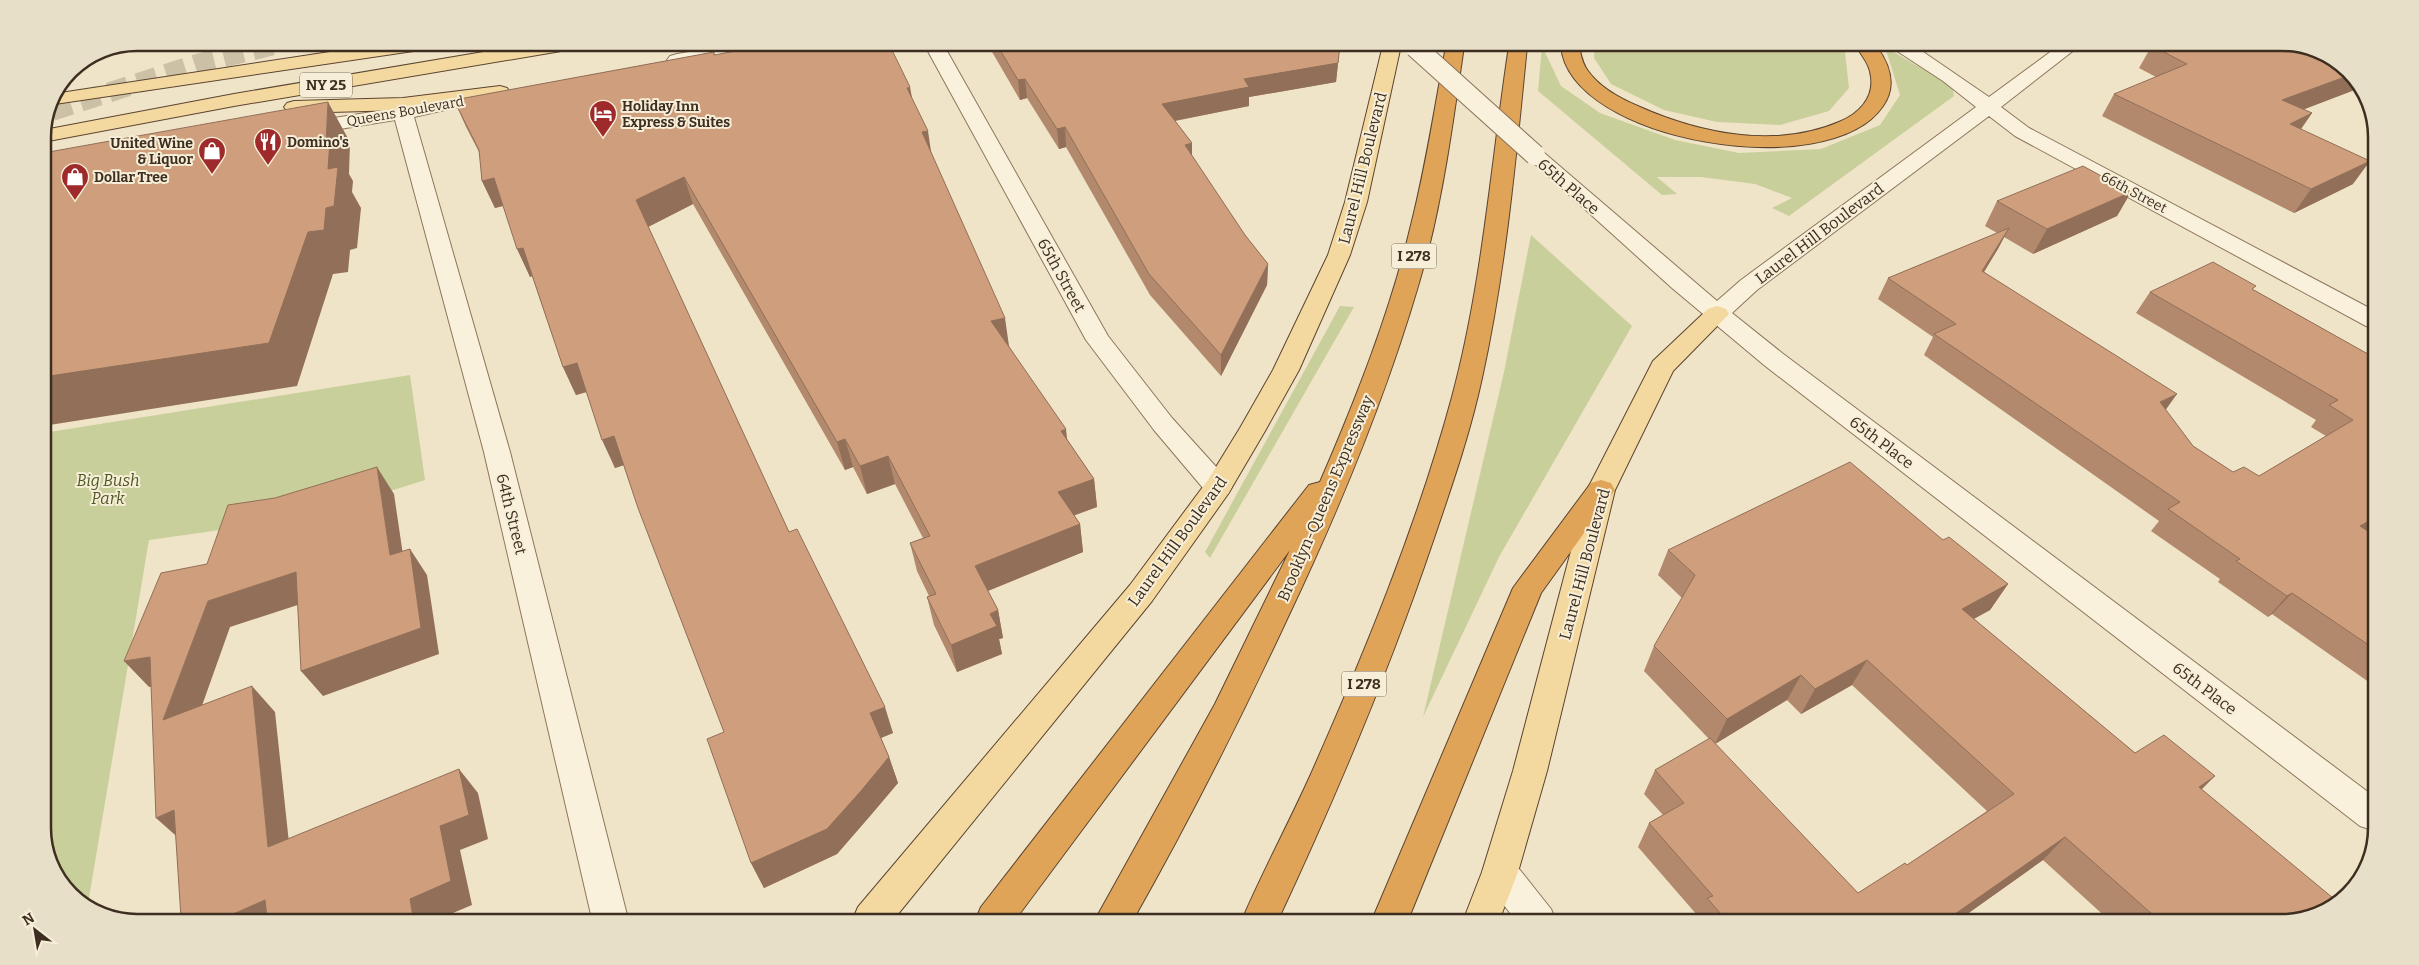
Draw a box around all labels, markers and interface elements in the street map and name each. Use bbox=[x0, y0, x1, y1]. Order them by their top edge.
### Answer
road number: NY 25 bbox=[300, 72, 352, 98]
street label: Laurel Hill Boulevard bbox=[1334, 90, 1391, 246]
street label: Queens Boulevard bbox=[345, 93, 465, 130]
place label: Holiday Inn Express & Suites bbox=[622, 98, 730, 131]
hotel icon: Holiday Inn Express & Suites bbox=[588, 99, 618, 138]
restaurant icon: Domino's bbox=[253, 127, 283, 166]
place label: Domino's bbox=[287, 134, 349, 151]
place label: United Wine & Liquor bbox=[110, 135, 193, 168]
shop icon: United Wine & Liquor bbox=[197, 136, 227, 175]
street label: 65th Place bbox=[1534, 154, 1603, 218]
shop icon: Dollar Tree bbox=[60, 162, 90, 201]
street label: 66th Street bbox=[2098, 168, 2170, 217]
place label: Dollar Tree bbox=[94, 169, 168, 186]
street label: Laurel Hill Boulevard bbox=[1751, 179, 1888, 288]
street label: 65th Street bbox=[1033, 235, 1090, 316]
road number: I 278 bbox=[1392, 244, 1436, 268]
street label: Brooklyn-Queens Expressway bbox=[1273, 392, 1378, 604]
street label: 65th Place bbox=[1846, 412, 1918, 473]
park label: Big Bush Park bbox=[76, 471, 140, 508]
street label: 64th Street bbox=[492, 472, 531, 557]
street label: Laurel Hill Boulevard bbox=[1124, 472, 1231, 610]
street label: Laurel Hill Boulevard bbox=[1555, 486, 1614, 642]
street label: 65th Place bbox=[2169, 658, 2241, 719]
road number: I 278 bbox=[1342, 672, 1386, 696]
north arrow bbox=[10, 905, 60, 955]
text: N bbox=[20, 909, 38, 929]

